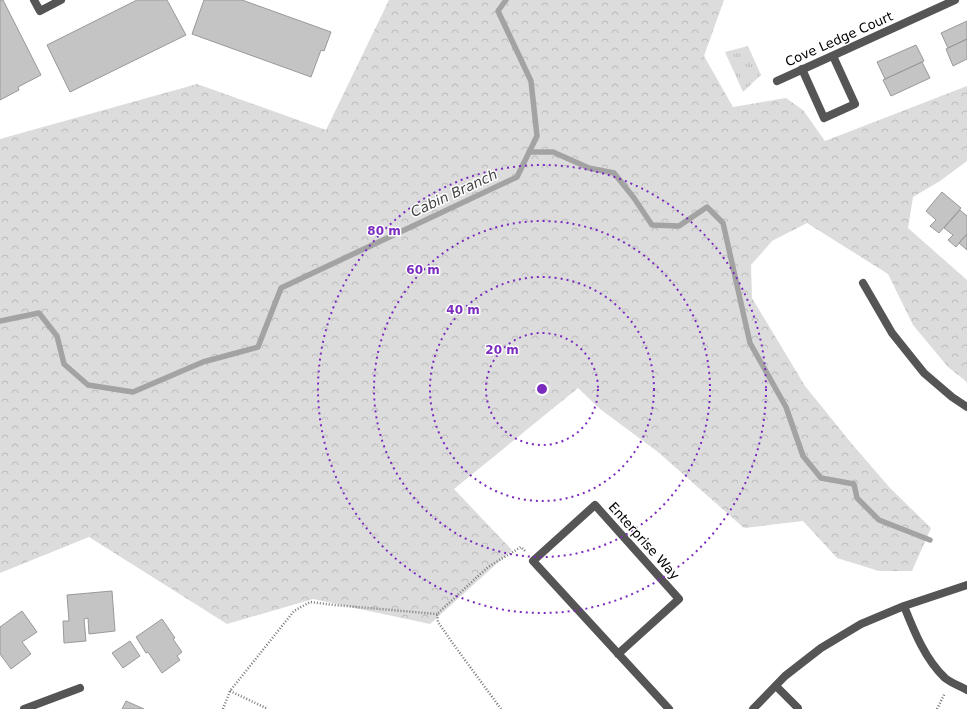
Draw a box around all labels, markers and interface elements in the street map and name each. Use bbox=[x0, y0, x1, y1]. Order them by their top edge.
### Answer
street label: Cove Ledge Court bbox=[783, 9, 895, 69]
water label: Cabin Branch bbox=[408, 166, 500, 220]
text: 80 m bbox=[367, 224, 401, 238]
text: 60 m bbox=[406, 263, 440, 277]
text: 40 m bbox=[446, 303, 480, 317]
text: 20 m bbox=[485, 343, 519, 357]
centre of rings bbox=[535, 382, 549, 396]
street label: Enterprise Way bbox=[605, 499, 683, 583]

